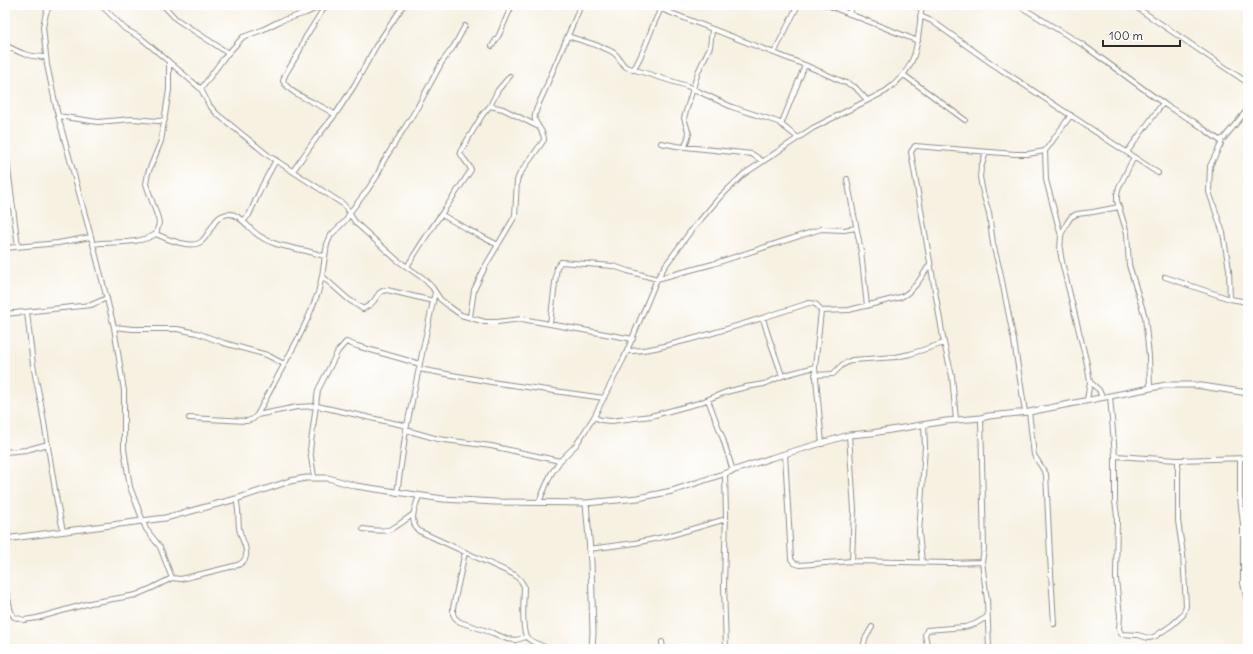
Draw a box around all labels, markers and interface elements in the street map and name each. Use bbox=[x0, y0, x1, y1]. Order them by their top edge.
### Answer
scale bar bbox=[1103, 22, 1180, 48]
text: 100 m bbox=[1109, 28, 1143, 43]

